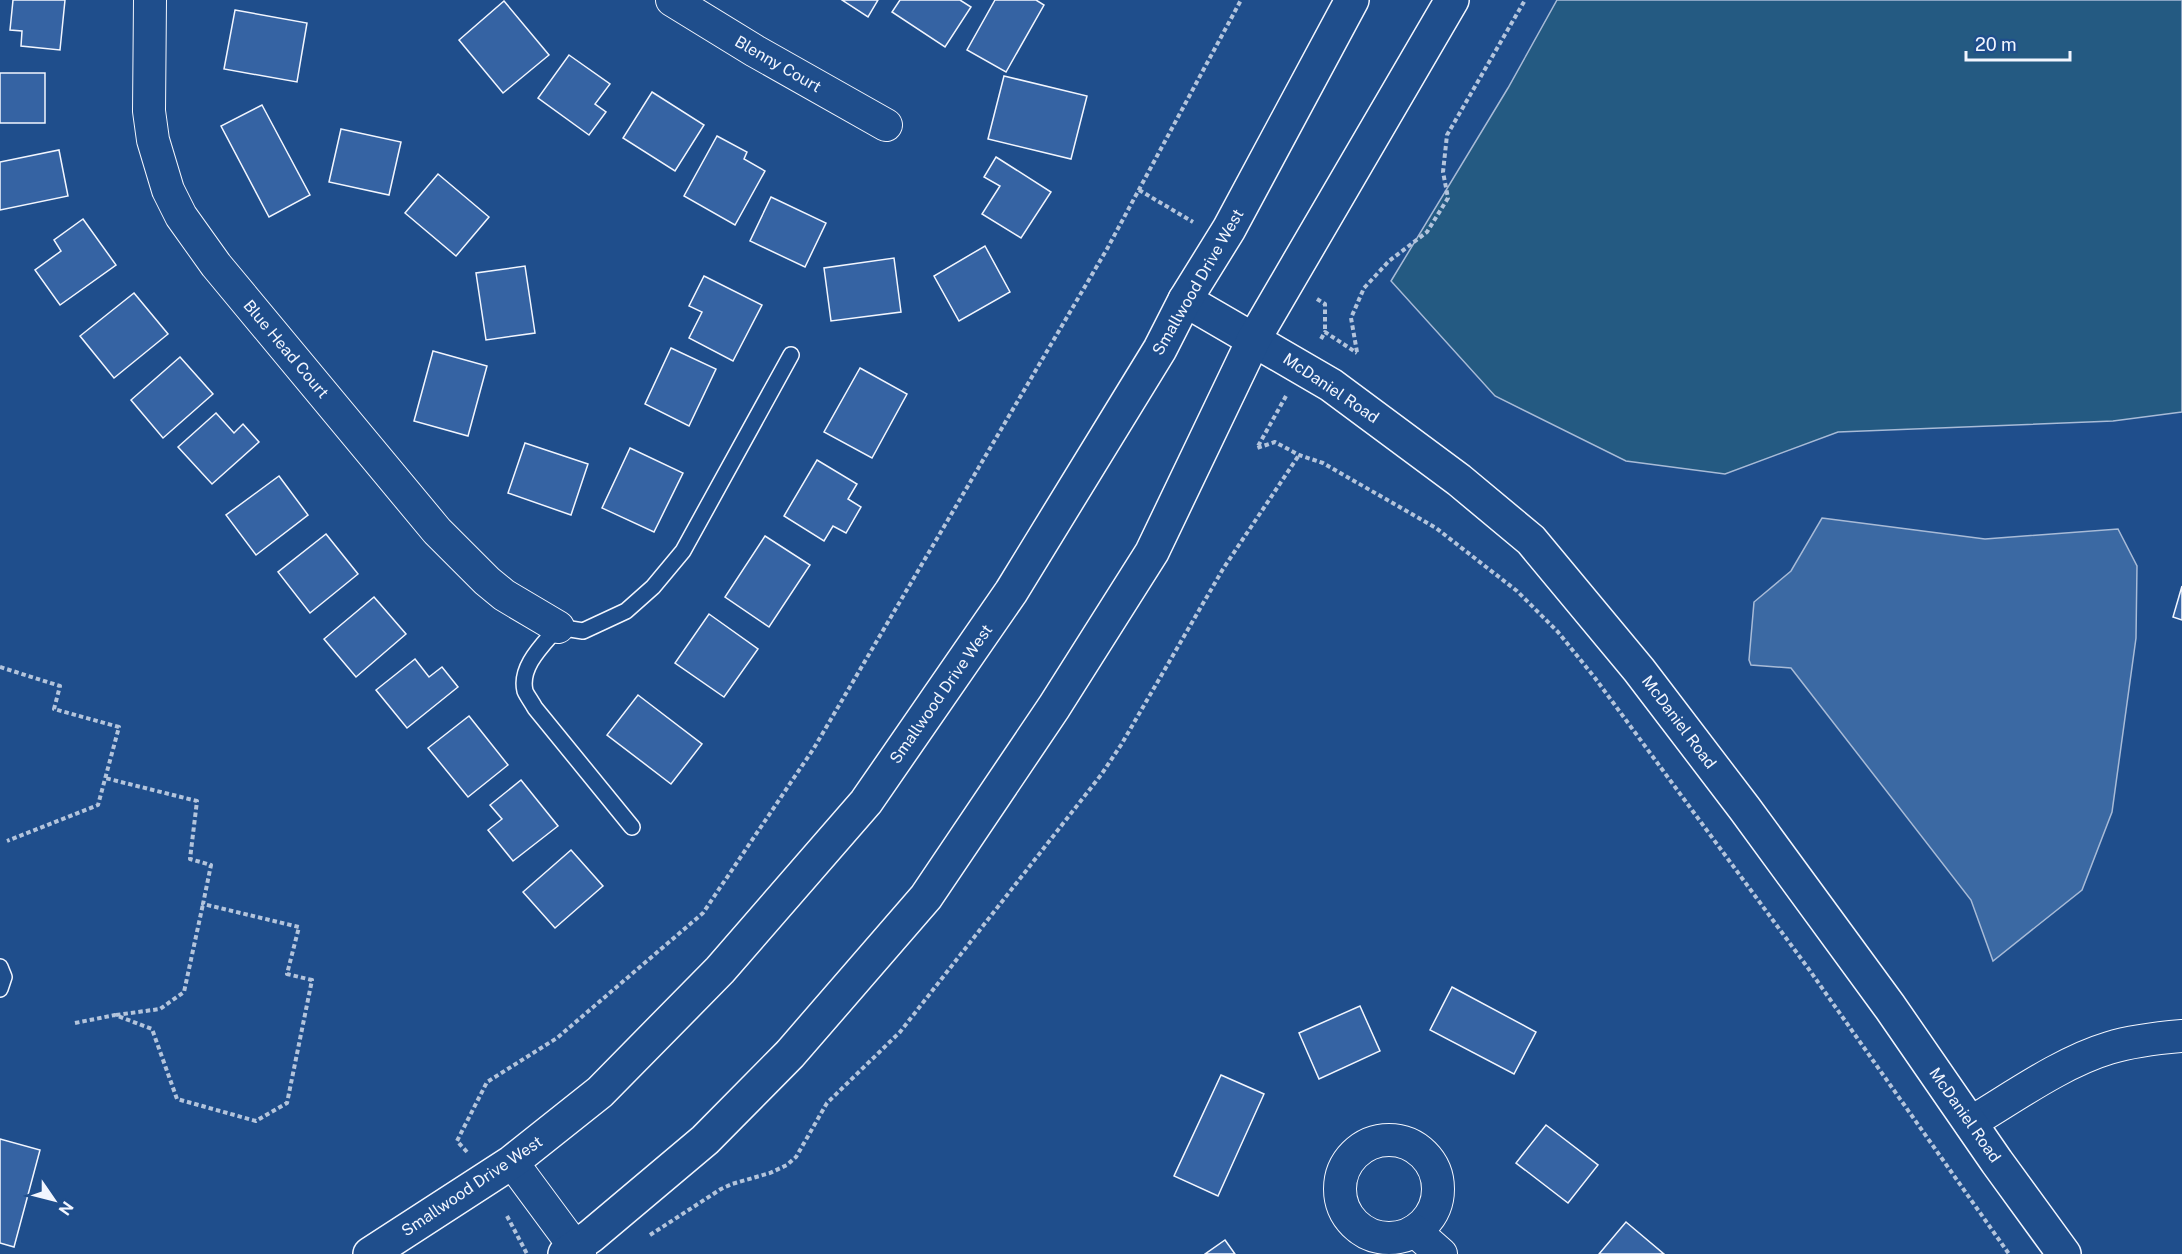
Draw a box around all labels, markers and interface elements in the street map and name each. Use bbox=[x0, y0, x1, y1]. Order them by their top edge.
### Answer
scale bar bbox=[1966, 24, 2070, 62]
street label: Blenny Court bbox=[731, 32, 825, 96]
text: 20 m bbox=[1975, 34, 2017, 55]
street label: Smallwood Drive West bbox=[1148, 205, 1248, 359]
street label: Blue Head Court bbox=[239, 296, 333, 402]
street label: McDaniel Road bbox=[1279, 349, 1383, 427]
street label: Smallwood Drive West bbox=[886, 621, 996, 767]
street label: McDaniel Road bbox=[1638, 672, 1720, 772]
street label: McDaniel Road bbox=[1925, 1064, 2005, 1166]
street label: Smallwood Drive West bbox=[398, 1132, 546, 1240]
north arrow bbox=[24, 1170, 84, 1230]
text: N bbox=[55, 1198, 77, 1219]

